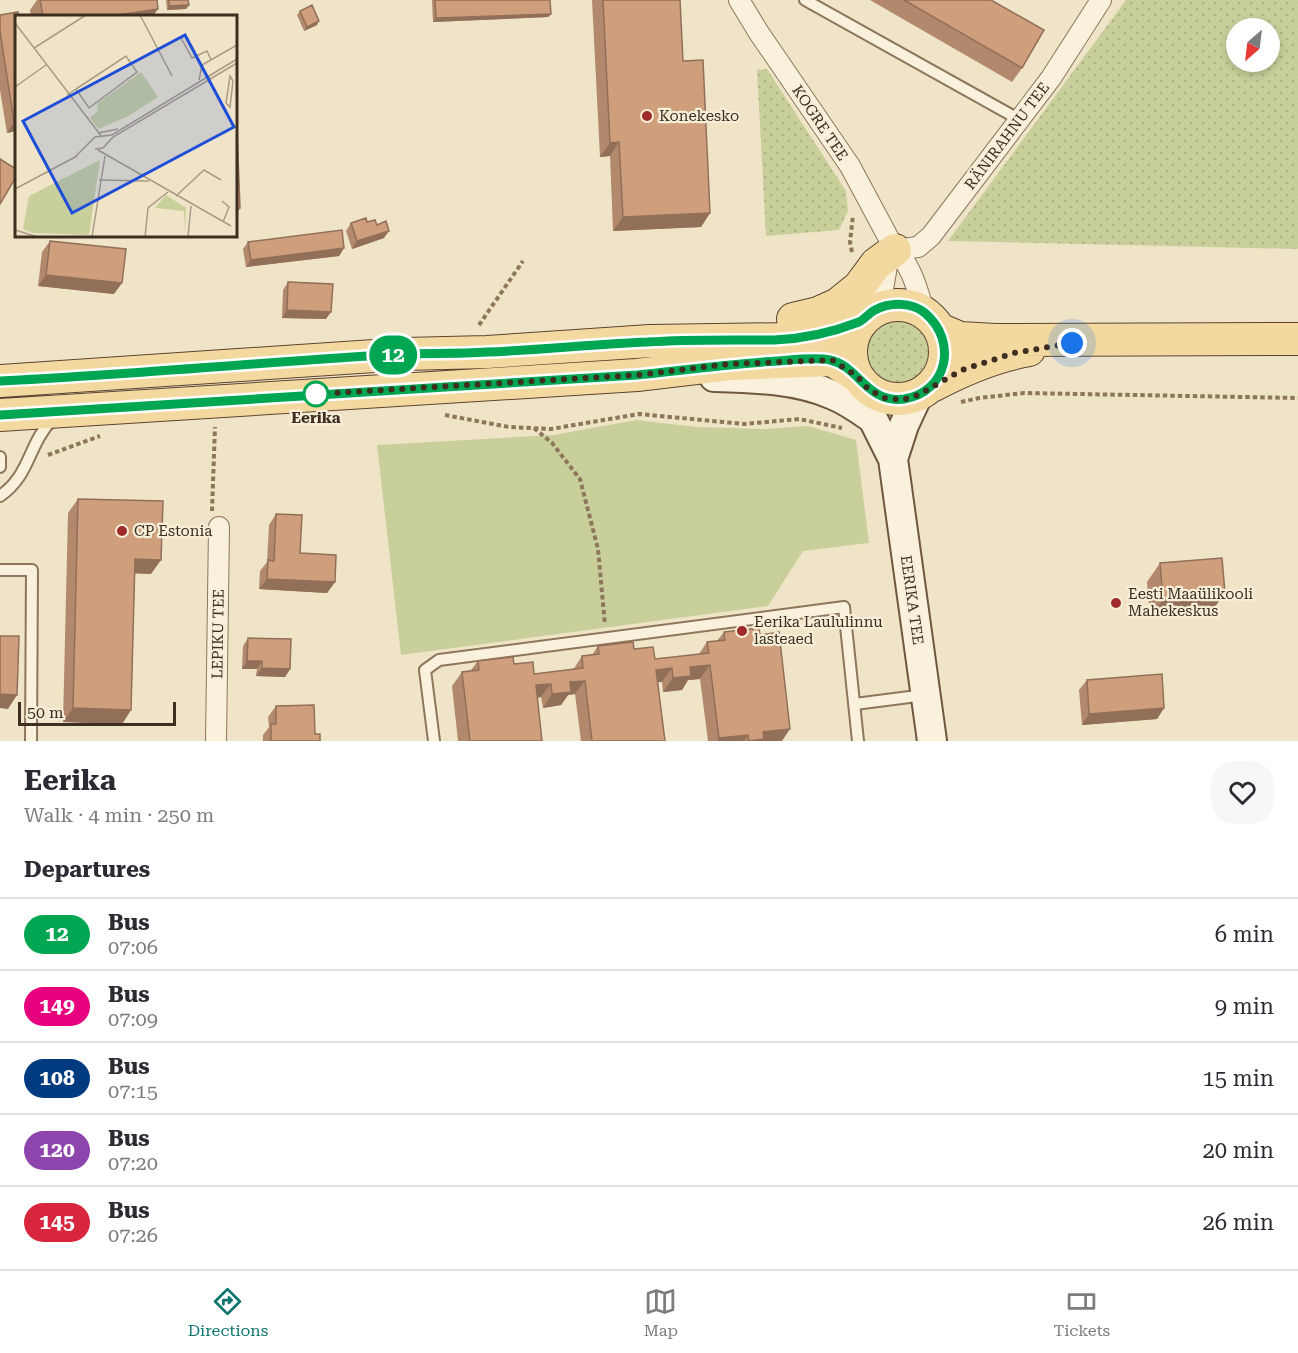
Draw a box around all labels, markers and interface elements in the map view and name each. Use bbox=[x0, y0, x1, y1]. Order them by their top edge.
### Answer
inset map bbox=[15, 15, 237, 237]
north arrow bbox=[1226, 18, 1280, 72]
map controls bbox=[1226, 18, 1280, 72]
street label: RÄNIRAHNU TEE bbox=[961, 79, 1053, 193]
street label: KOGRE TEE bbox=[788, 82, 852, 164]
place label: Konekesko bbox=[659, 107, 739, 125]
marker: Konekesko bbox=[640, 109, 654, 123]
your location bbox=[1057, 328, 1087, 358]
line badge: 12 bbox=[366, 336, 420, 374]
text: 12 bbox=[381, 343, 405, 367]
marker: Eerika bbox=[303, 381, 329, 407]
place label: Eerika bbox=[291, 409, 341, 427]
place label: CP Estonia bbox=[134, 522, 212, 540]
marker: CP Estonia bbox=[115, 524, 129, 538]
street label: EERIKA TEE bbox=[897, 554, 927, 646]
place label: Eesti Maaülikooli Mahekeskus bbox=[1128, 585, 1253, 620]
street label: LEPIKU TEE bbox=[208, 589, 228, 679]
marker: Eesti Maaülikooli Mahekeskus bbox=[1109, 596, 1123, 610]
place label: Eerika Laululinnu lasteaed bbox=[754, 613, 883, 648]
marker: Eerika Laululinnu lasteaed bbox=[735, 624, 749, 638]
scale bar bbox=[18, 699, 176, 726]
text: 50 m bbox=[27, 703, 64, 722]
button: heart bbox=[1211, 761, 1274, 824]
text: Eerika bbox=[24, 764, 116, 797]
text: Walk · 4 min · 250 m bbox=[24, 803, 214, 827]
text: Departures bbox=[24, 857, 150, 882]
text: Bus bbox=[108, 910, 150, 935]
text: 12 bbox=[45, 922, 69, 946]
text: 6 min bbox=[1215, 922, 1274, 947]
text: 07:06 bbox=[108, 935, 158, 959]
text: Bus bbox=[108, 982, 150, 1007]
text: 149 bbox=[39, 994, 75, 1018]
text: 9 min bbox=[1215, 994, 1274, 1019]
text: 07:09 bbox=[108, 1007, 158, 1031]
text: Bus bbox=[108, 1054, 150, 1079]
text: 108 bbox=[39, 1066, 75, 1090]
text: 15 min bbox=[1203, 1066, 1274, 1091]
text: 07:15 bbox=[108, 1079, 158, 1103]
text: Bus bbox=[108, 1126, 150, 1151]
text: 120 bbox=[39, 1138, 75, 1162]
text: 20 min bbox=[1203, 1138, 1274, 1163]
text: 07:20 bbox=[108, 1151, 158, 1175]
text: Bus bbox=[108, 1198, 150, 1223]
text: 145 bbox=[39, 1210, 75, 1234]
text: 26 min bbox=[1203, 1210, 1274, 1235]
text: 07:26 bbox=[108, 1223, 158, 1247]
tab: Directions bbox=[188, 1285, 268, 1340]
tab: Map bbox=[644, 1285, 678, 1340]
tab: Tickets bbox=[1053, 1285, 1110, 1340]

